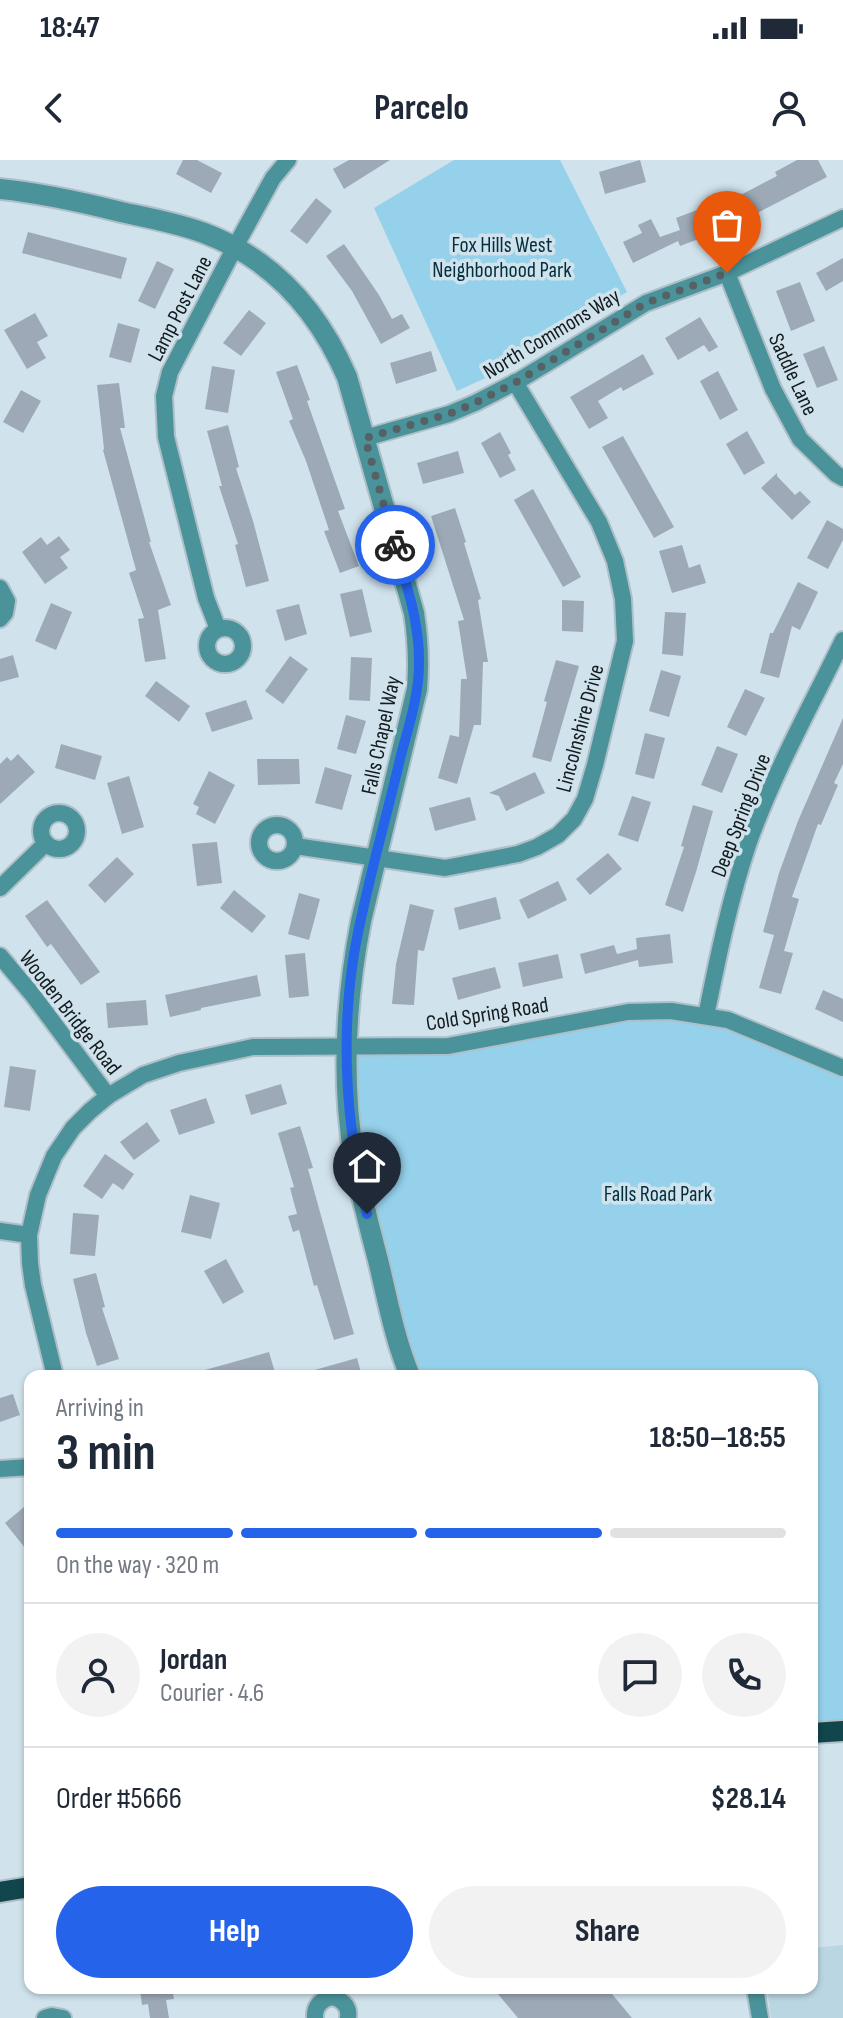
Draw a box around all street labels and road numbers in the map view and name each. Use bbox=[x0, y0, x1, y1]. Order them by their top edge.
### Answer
street label: Lamp Post Lane bbox=[142, 251, 218, 366]
street label: North Commons Way bbox=[478, 283, 626, 386]
street label: Saddle Lane bbox=[762, 329, 823, 420]
street label: Lincolnshire Drive bbox=[550, 662, 610, 795]
street label: Falls Chapel Way bbox=[356, 673, 407, 797]
street label: Deep Spring Drive bbox=[705, 750, 777, 881]
street label: Wooden Bridge Road bbox=[13, 945, 127, 1080]
street label: Cold Spring Road bbox=[424, 991, 550, 1037]

